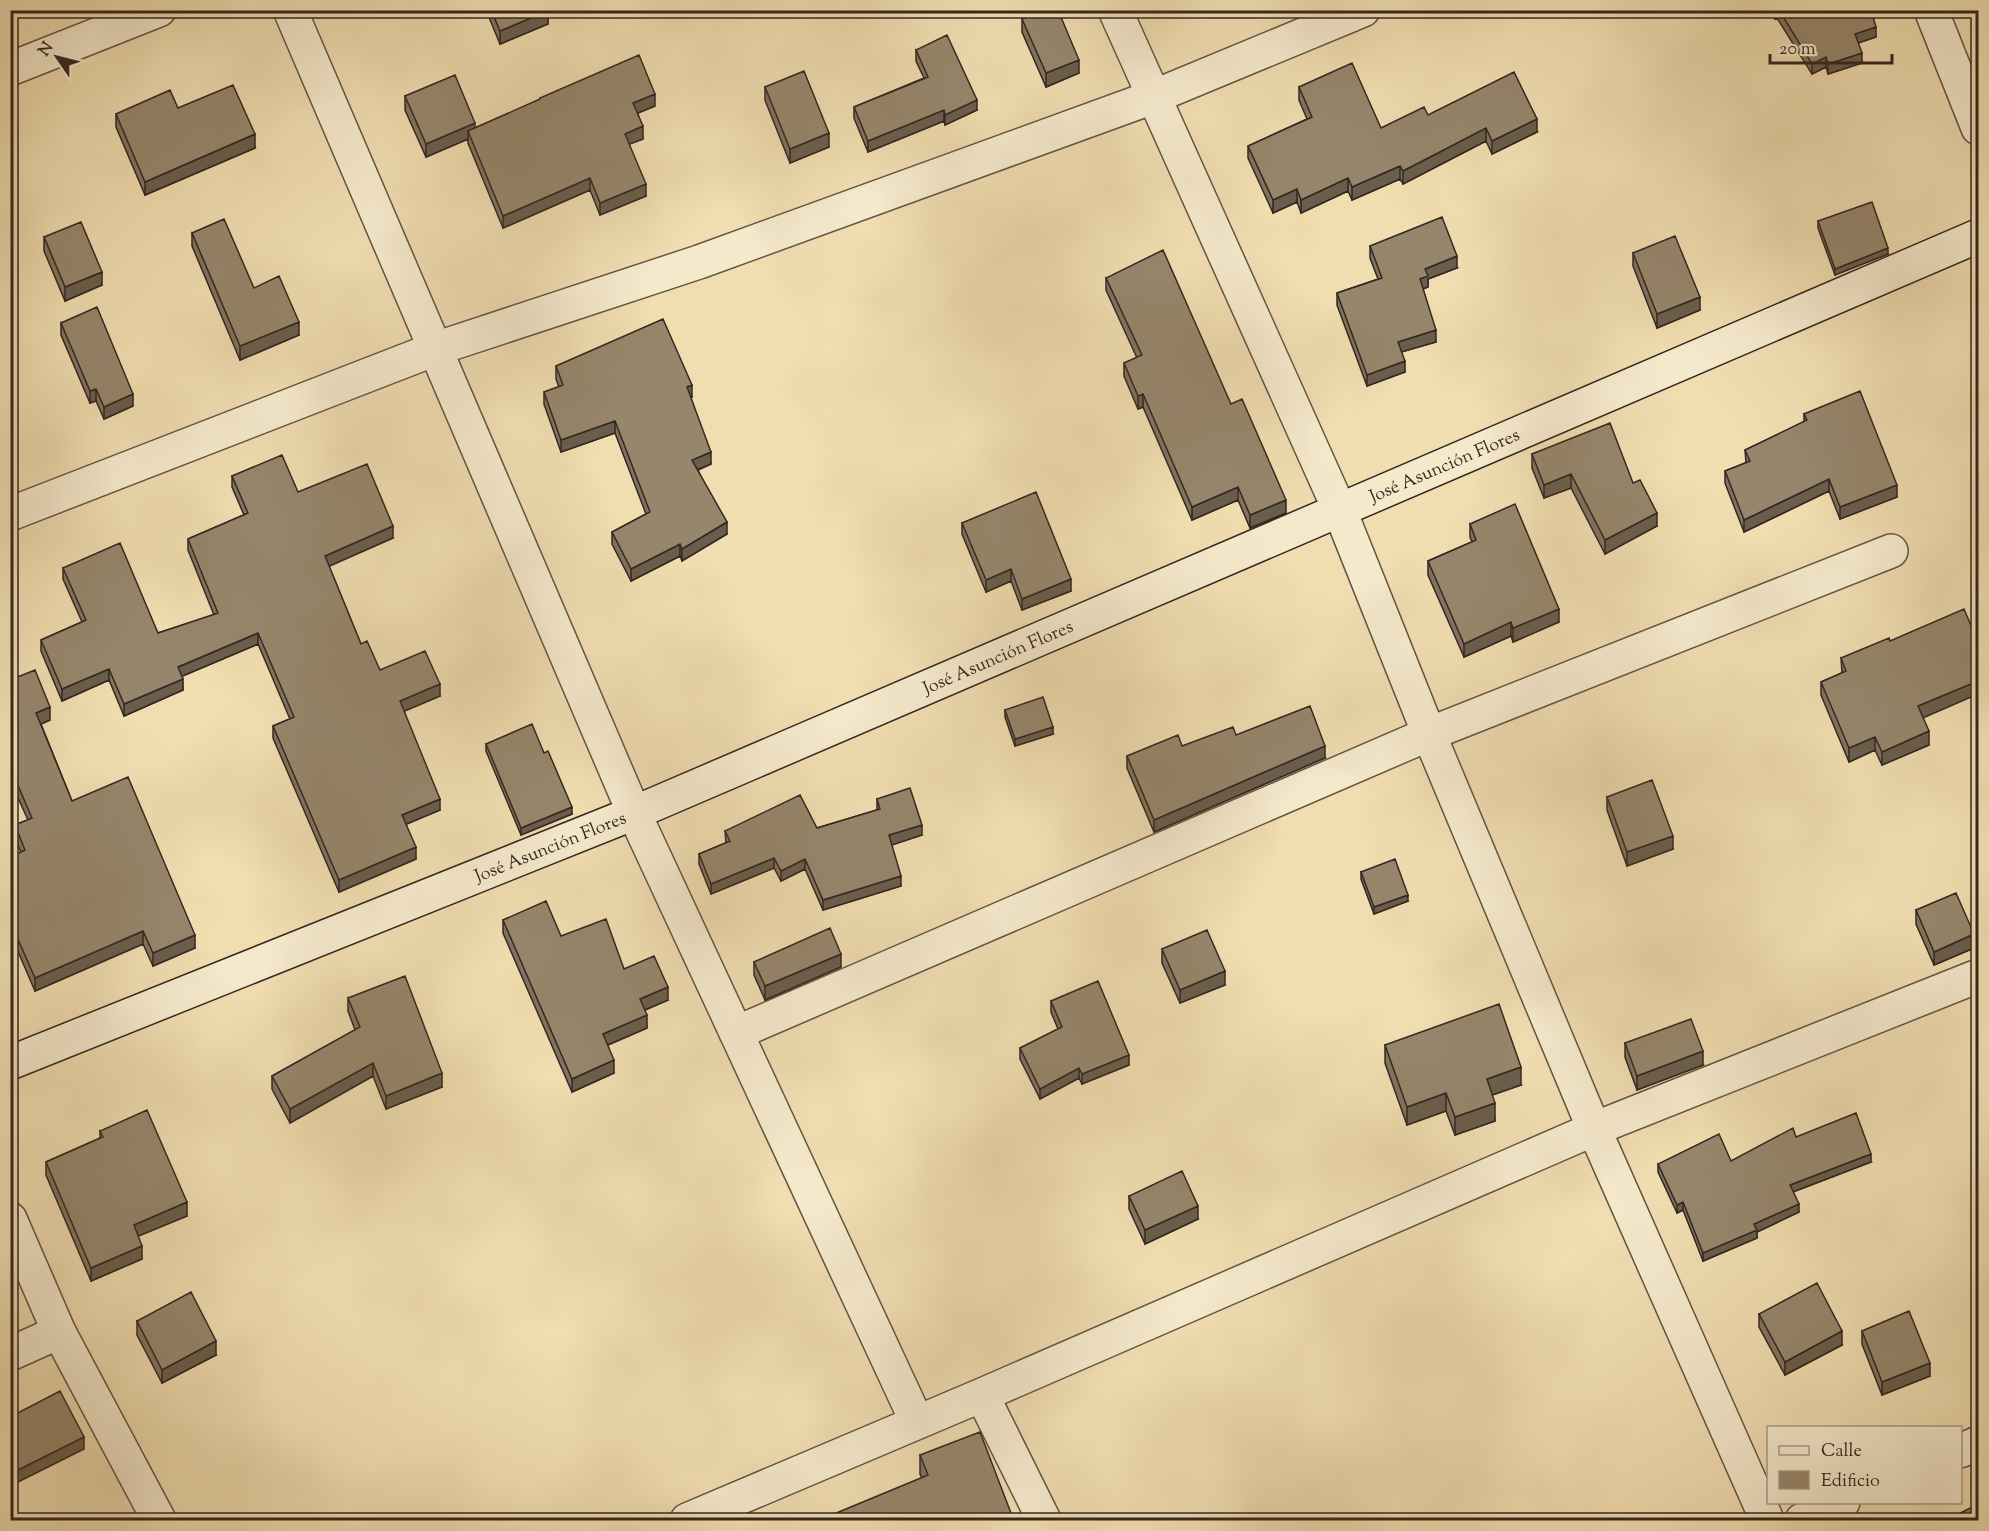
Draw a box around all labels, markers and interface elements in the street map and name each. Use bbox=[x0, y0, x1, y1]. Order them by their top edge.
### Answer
north arrow bbox=[27, 27, 87, 87]
scale bar bbox=[1770, 27, 1892, 65]
text: 20 m bbox=[1779, 37, 1816, 63]
text: N bbox=[34, 38, 60, 62]
street label: José Asunción Flores bbox=[1365, 423, 1524, 511]
street label: José Asunción Flores bbox=[918, 615, 1078, 703]
street label: José Asunción Flores bbox=[470, 806, 631, 891]
legend bbox=[1767, 1426, 1962, 1504]
text: Calle bbox=[1821, 1439, 1862, 1465]
text: Edificio bbox=[1821, 1469, 1880, 1495]

